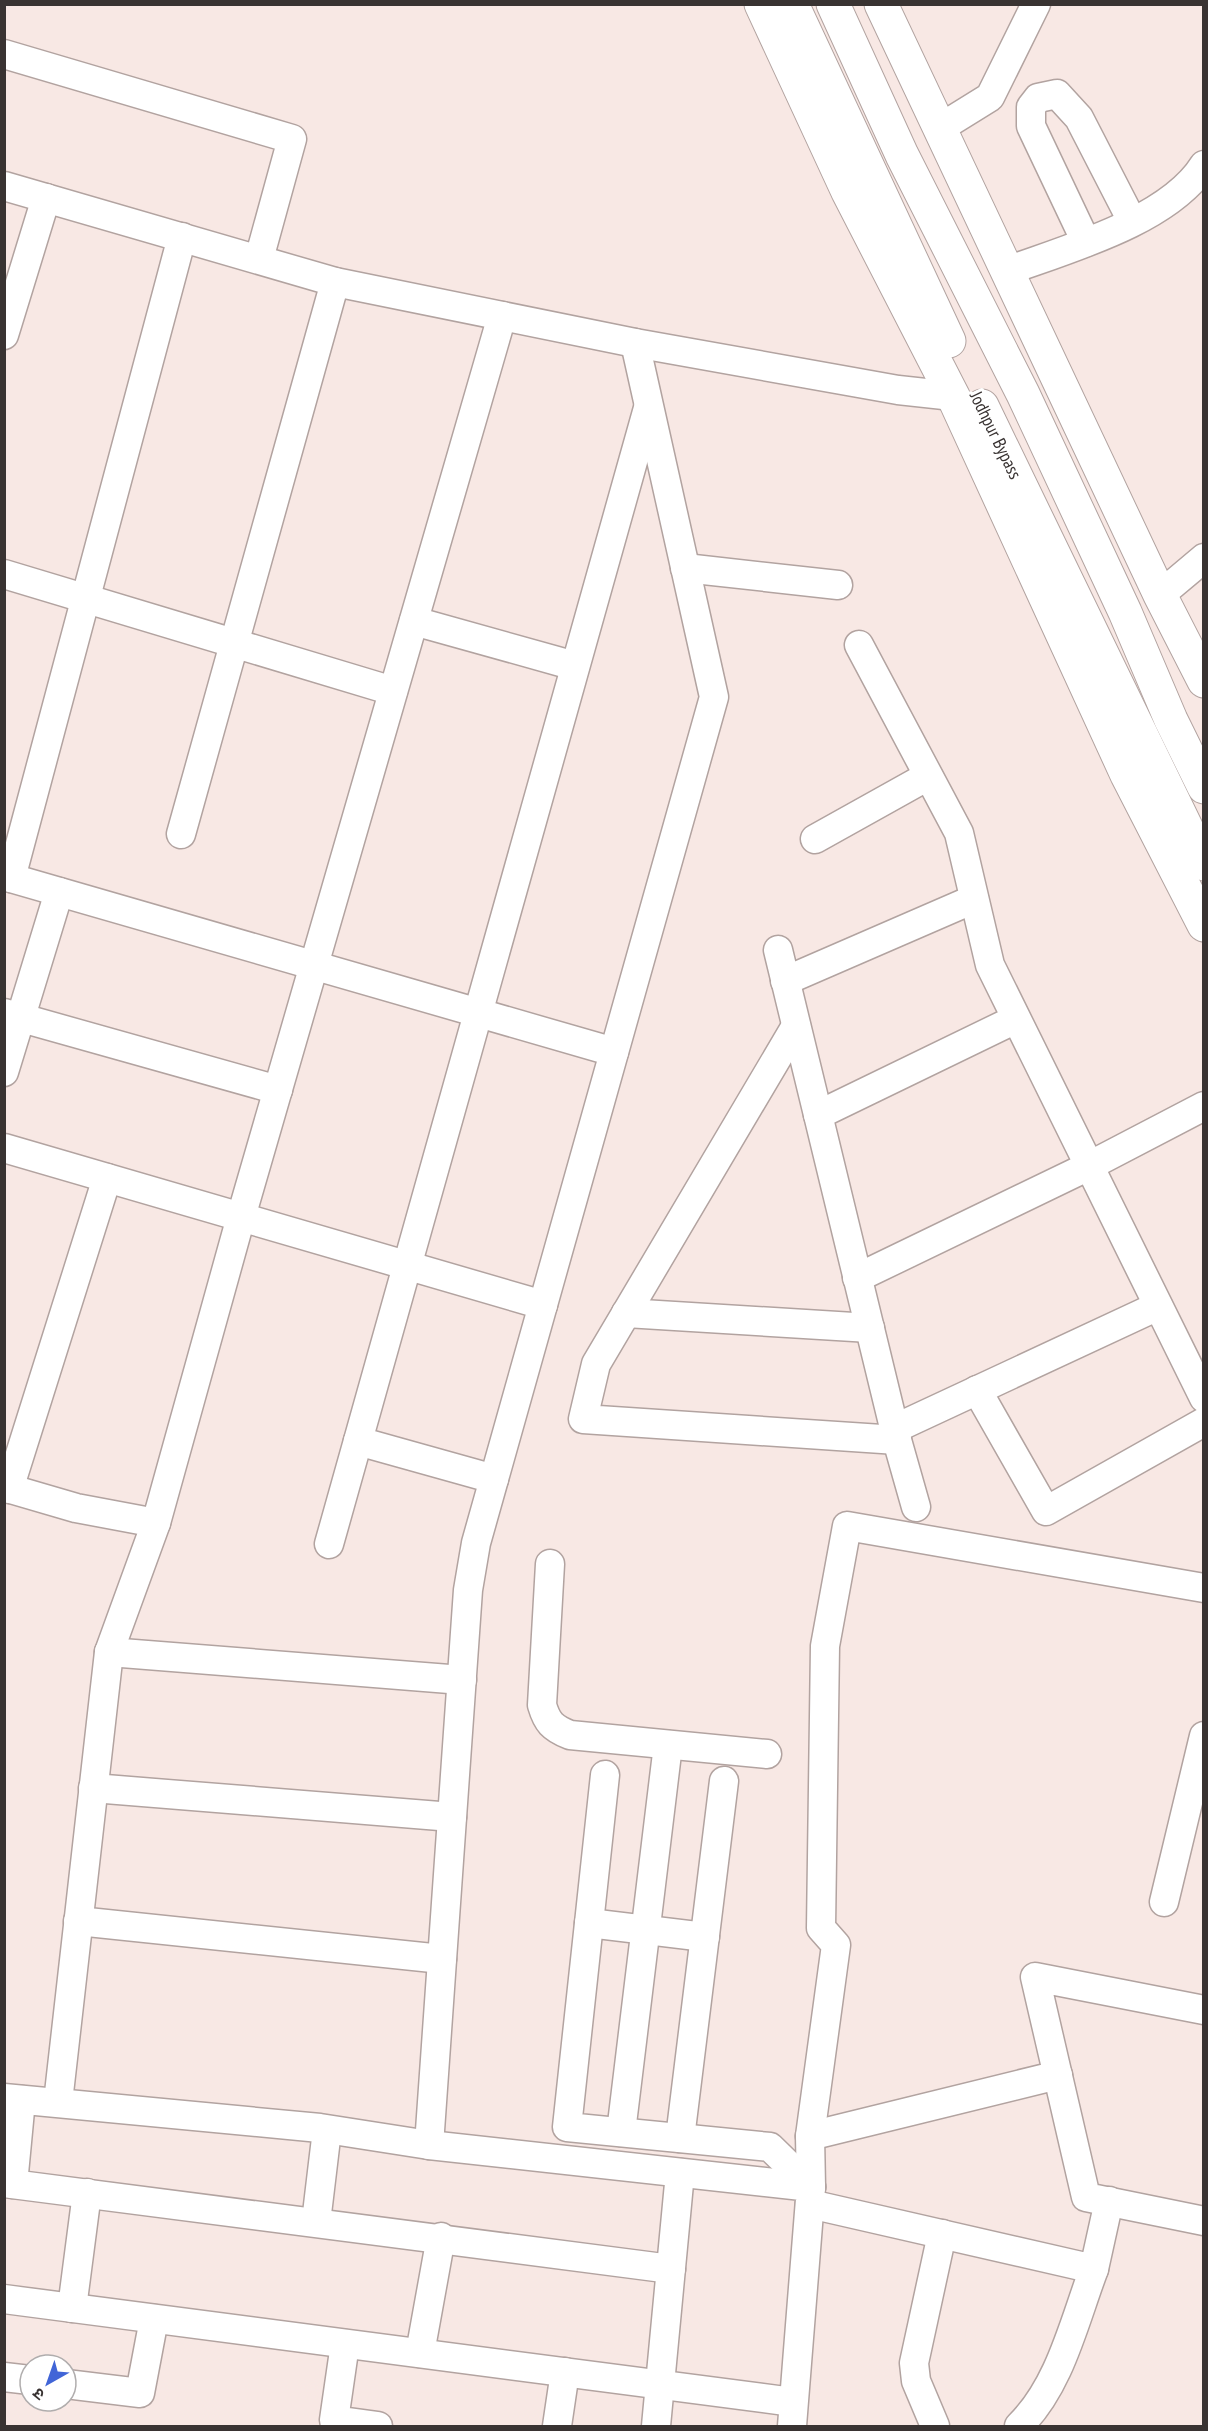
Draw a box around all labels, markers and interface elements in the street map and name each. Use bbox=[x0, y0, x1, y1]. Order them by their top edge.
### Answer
street label: Jodhpur Bypass bbox=[964, 387, 1027, 483]
north arrow bbox=[18, 2353, 78, 2413]
text: उ bbox=[28, 2383, 48, 2405]

